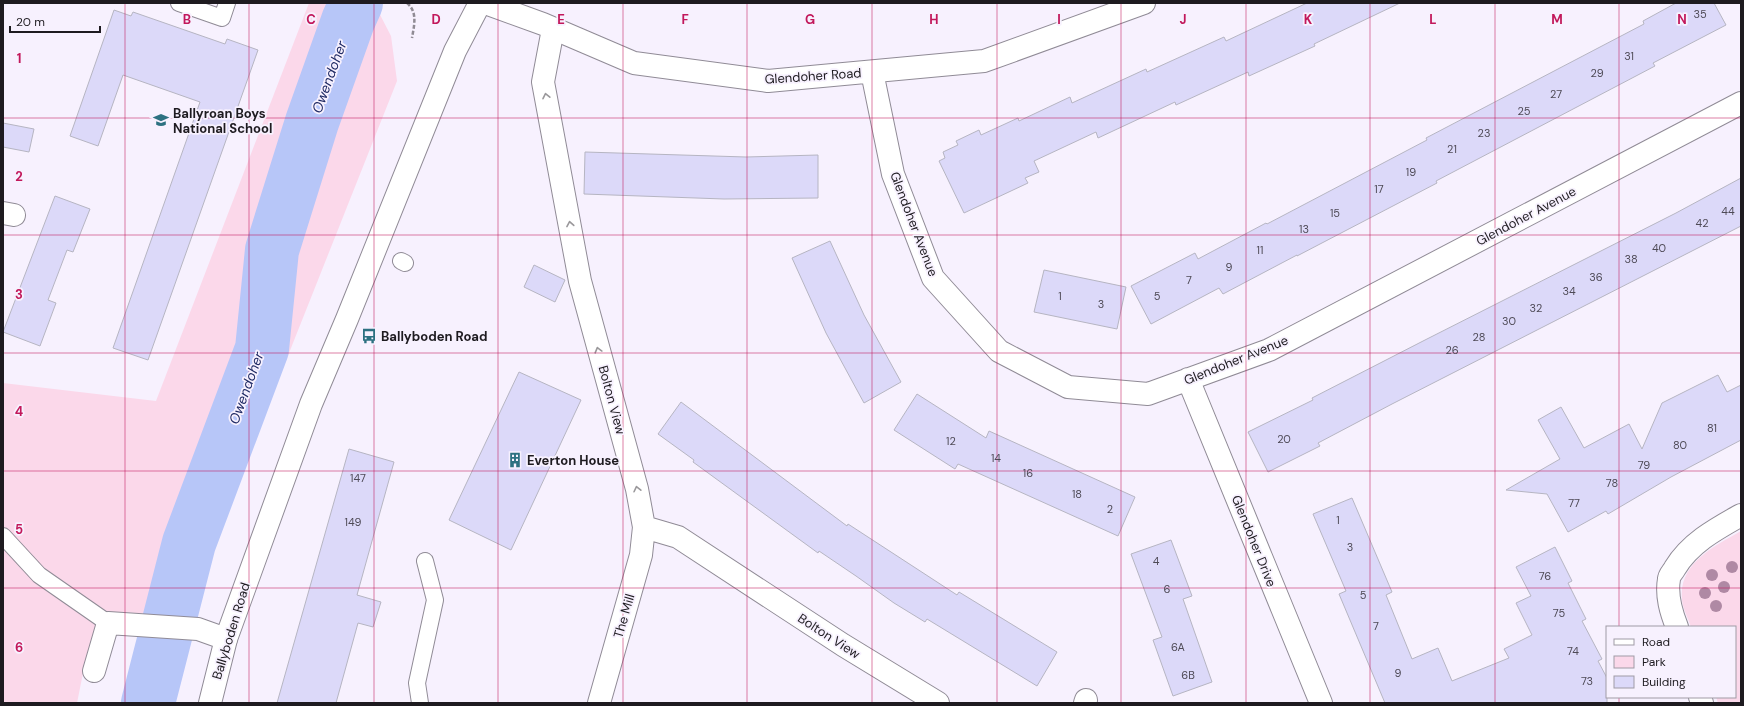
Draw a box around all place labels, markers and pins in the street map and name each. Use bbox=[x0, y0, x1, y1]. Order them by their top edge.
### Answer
place label: Ballyroan Boys National School bbox=[173, 105, 272, 137]
school or university icon: Ballyroan Boys National School bbox=[152, 111, 170, 129]
bus stop icon: Ballyboden Road bbox=[360, 327, 378, 345]
place label: Ballyboden Road bbox=[381, 328, 487, 345]
building icon: Everton House bbox=[506, 451, 524, 469]
place label: Everton House bbox=[527, 452, 619, 469]

